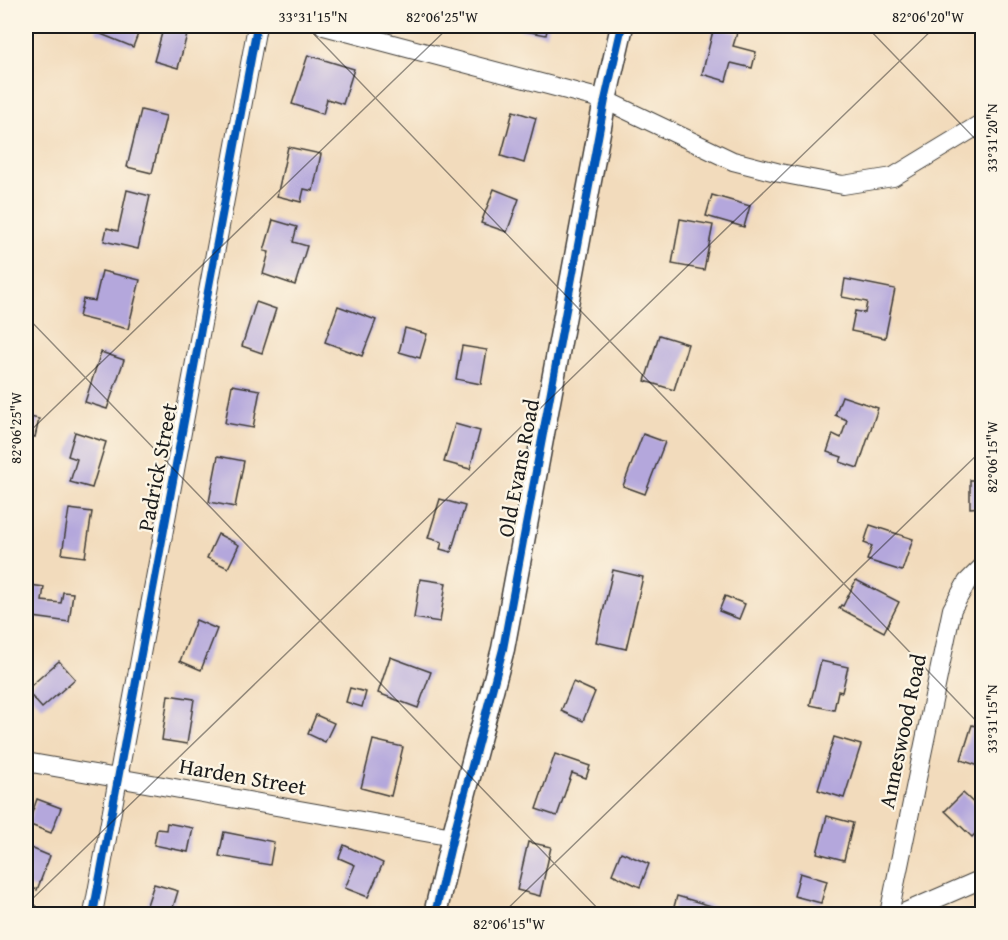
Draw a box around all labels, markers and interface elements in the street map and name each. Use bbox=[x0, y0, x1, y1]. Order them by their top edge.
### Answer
text: 33°31'15"N bbox=[279, 6, 348, 27]
text: 82°06'25"W bbox=[406, 6, 478, 27]
text: 82°06'20"W bbox=[892, 6, 964, 27]
text: 33°31'20"N bbox=[981, 103, 1002, 172]
text: 82°06'25"W bbox=[5, 392, 26, 464]
street label: Old Evans Road bbox=[489, 396, 547, 540]
street label: Padrick Street bbox=[129, 400, 185, 534]
text: 82°06'15"W bbox=[981, 421, 1002, 493]
street label: Anneswood Road bbox=[870, 650, 934, 811]
text: 33°31'15"N bbox=[981, 684, 1002, 753]
street label: Harden Street bbox=[177, 749, 309, 803]
text: 82°06'15"W bbox=[473, 913, 545, 934]

